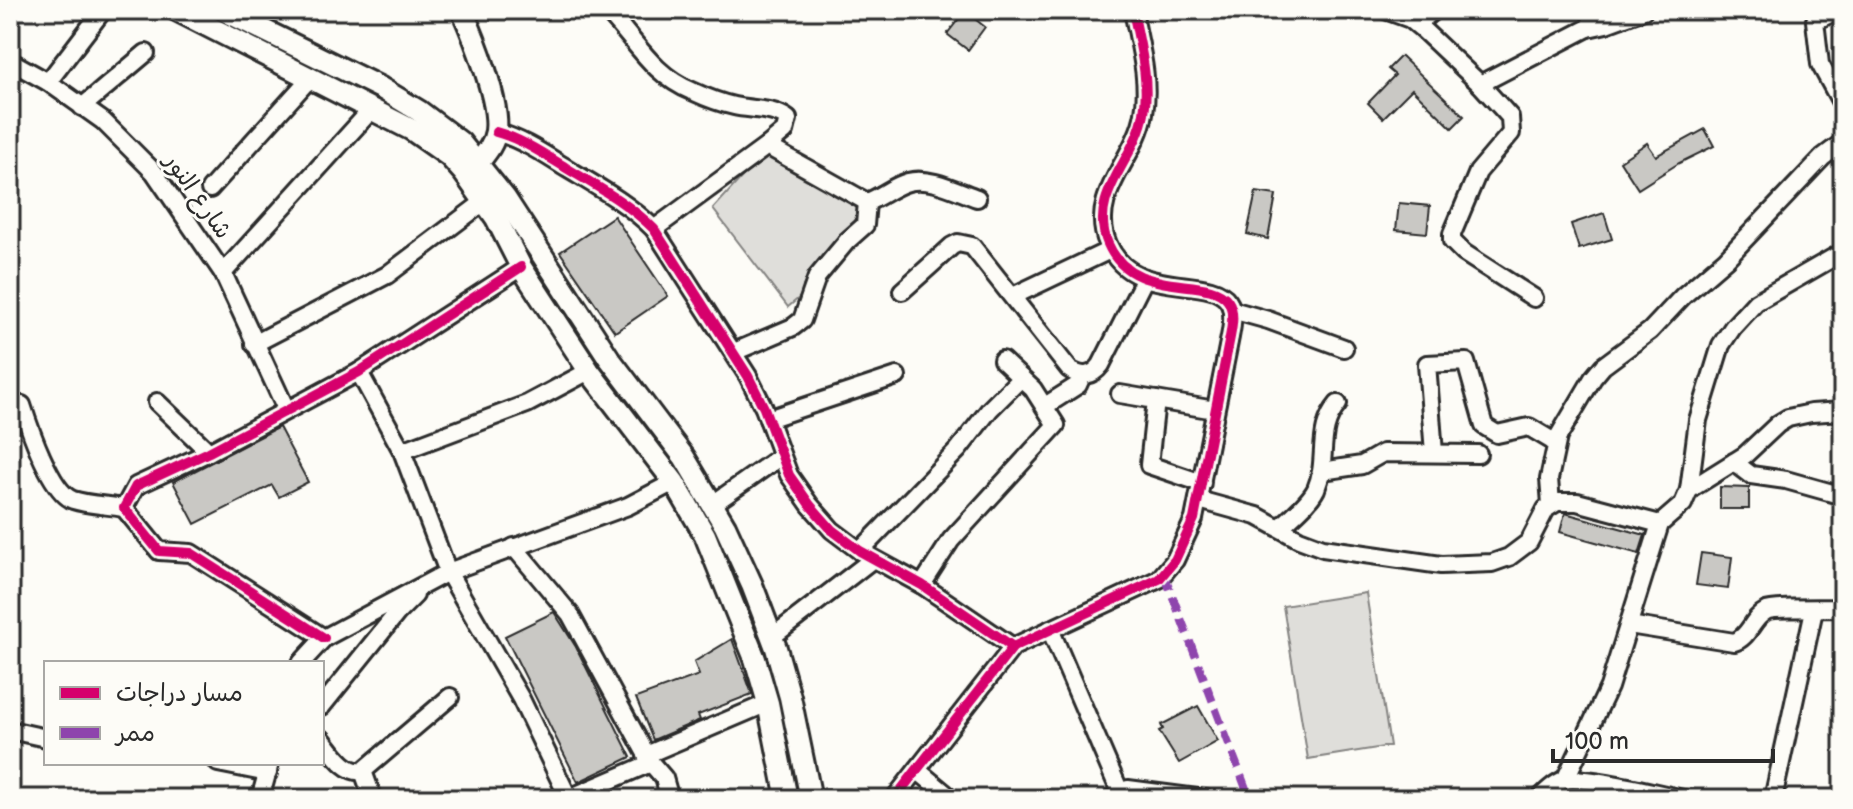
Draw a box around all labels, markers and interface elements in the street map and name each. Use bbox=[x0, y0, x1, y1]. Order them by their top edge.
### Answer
street label: شارع النور bbox=[155, 146, 238, 246]
legend bbox=[44, 661, 324, 765]
text: مسار دراجات bbox=[116, 679, 243, 708]
scale bar bbox=[1553, 713, 1773, 763]
text: ممر bbox=[114, 719, 155, 748]
text: 100 m bbox=[1565, 727, 1629, 756]

